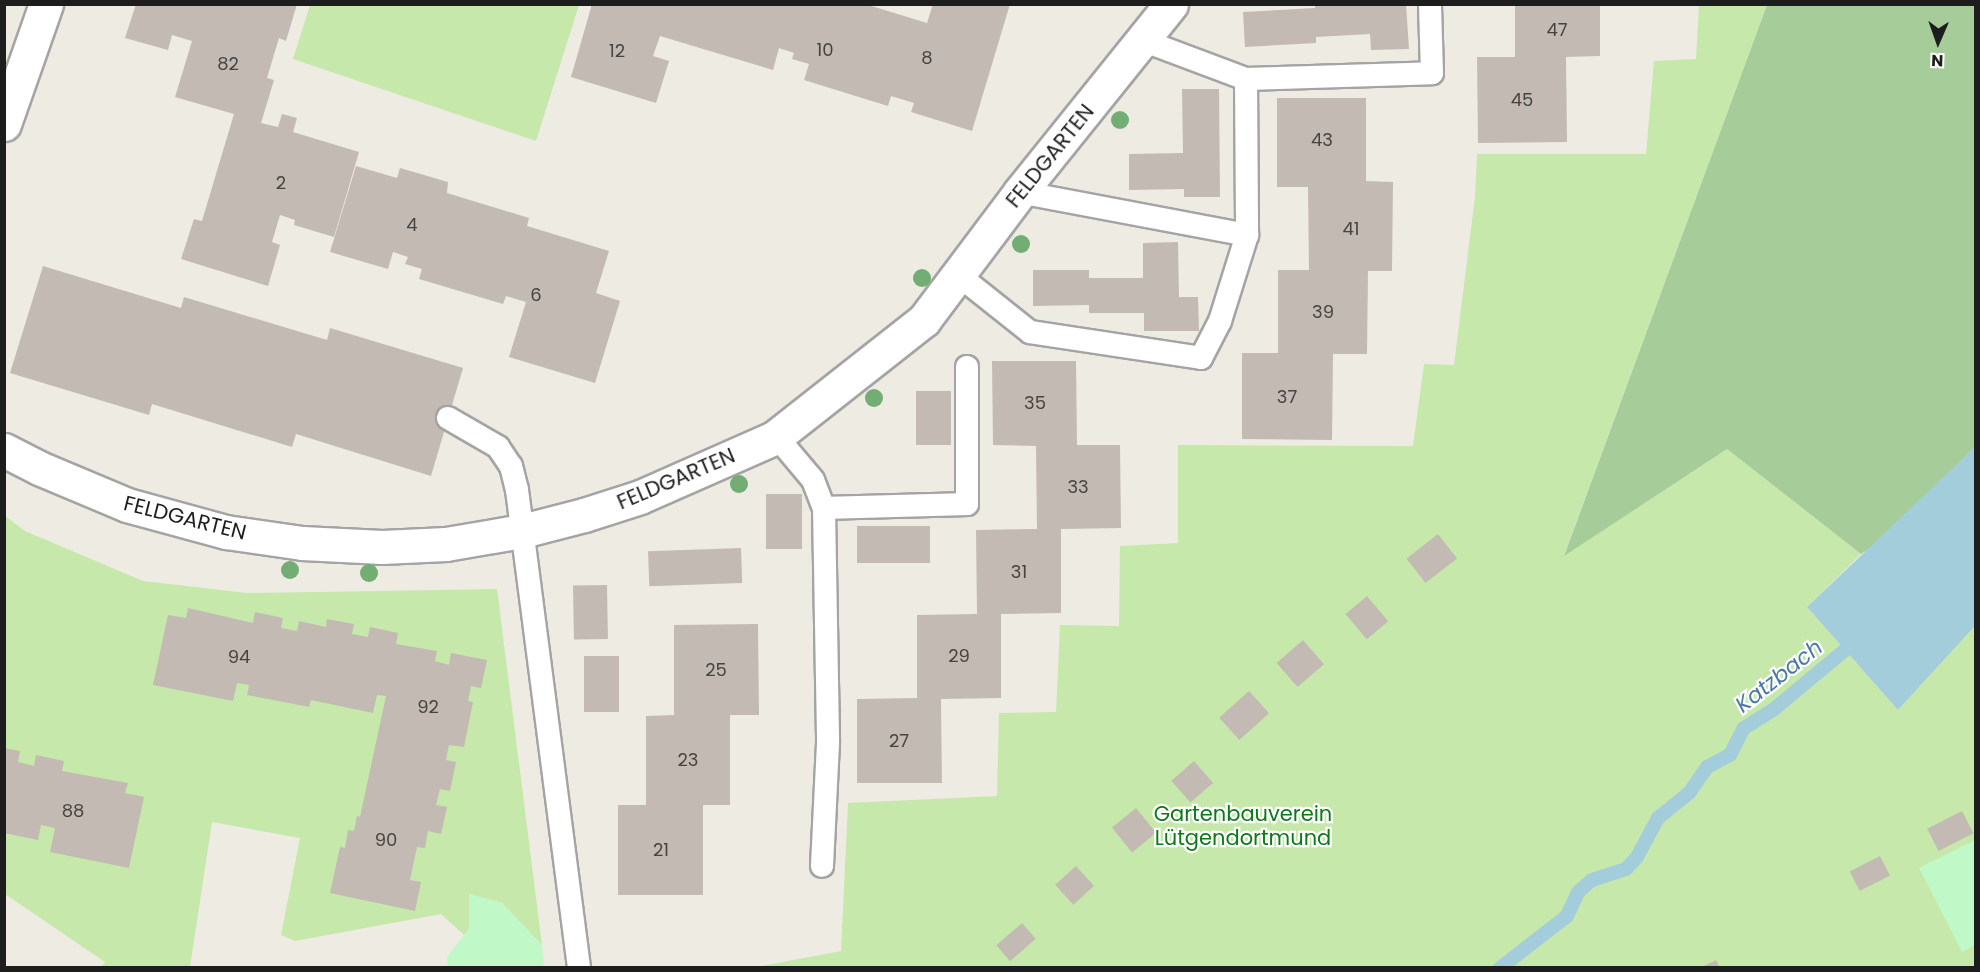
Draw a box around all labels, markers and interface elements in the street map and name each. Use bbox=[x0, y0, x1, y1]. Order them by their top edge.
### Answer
north arrow bbox=[1908, 12, 1968, 72]
house number: 47 bbox=[1546, 19, 1568, 41]
house number: 10 bbox=[816, 39, 834, 61]
house number: 12 bbox=[609, 40, 625, 62]
house number: 8 bbox=[921, 47, 933, 69]
text: N bbox=[1931, 49, 1944, 72]
house number: 82 bbox=[217, 53, 239, 75]
house number: 45 bbox=[1511, 89, 1533, 111]
street label: FELDGARTEN bbox=[1001, 99, 1099, 213]
house number: 43 bbox=[1311, 129, 1333, 151]
house number: 2 bbox=[276, 172, 286, 194]
house number: 4 bbox=[406, 214, 418, 236]
house number: 41 bbox=[1342, 218, 1360, 240]
house number: 6 bbox=[530, 284, 542, 306]
house number: 39 bbox=[1312, 301, 1334, 323]
house number: 37 bbox=[1277, 386, 1297, 408]
house number: 35 bbox=[1024, 392, 1046, 414]
street label: FELDGARTEN bbox=[613, 443, 739, 515]
house number: 33 bbox=[1067, 476, 1089, 498]
street label: FELDGARTEN bbox=[121, 491, 249, 545]
house number: 31 bbox=[1011, 561, 1027, 583]
water label: Katzbach bbox=[1730, 634, 1828, 718]
house number: 29 bbox=[948, 645, 970, 667]
house number: 94 bbox=[228, 646, 250, 668]
house number: 25 bbox=[705, 659, 727, 681]
house number: 92 bbox=[417, 696, 439, 718]
house number: 27 bbox=[889, 730, 909, 752]
house number: 23 bbox=[678, 749, 698, 771]
house number: 88 bbox=[62, 800, 84, 822]
park label: Gartenbauverein Lütgendortmund bbox=[1154, 801, 1332, 851]
house number: 90 bbox=[375, 829, 397, 851]
house number: 21 bbox=[653, 839, 669, 861]

